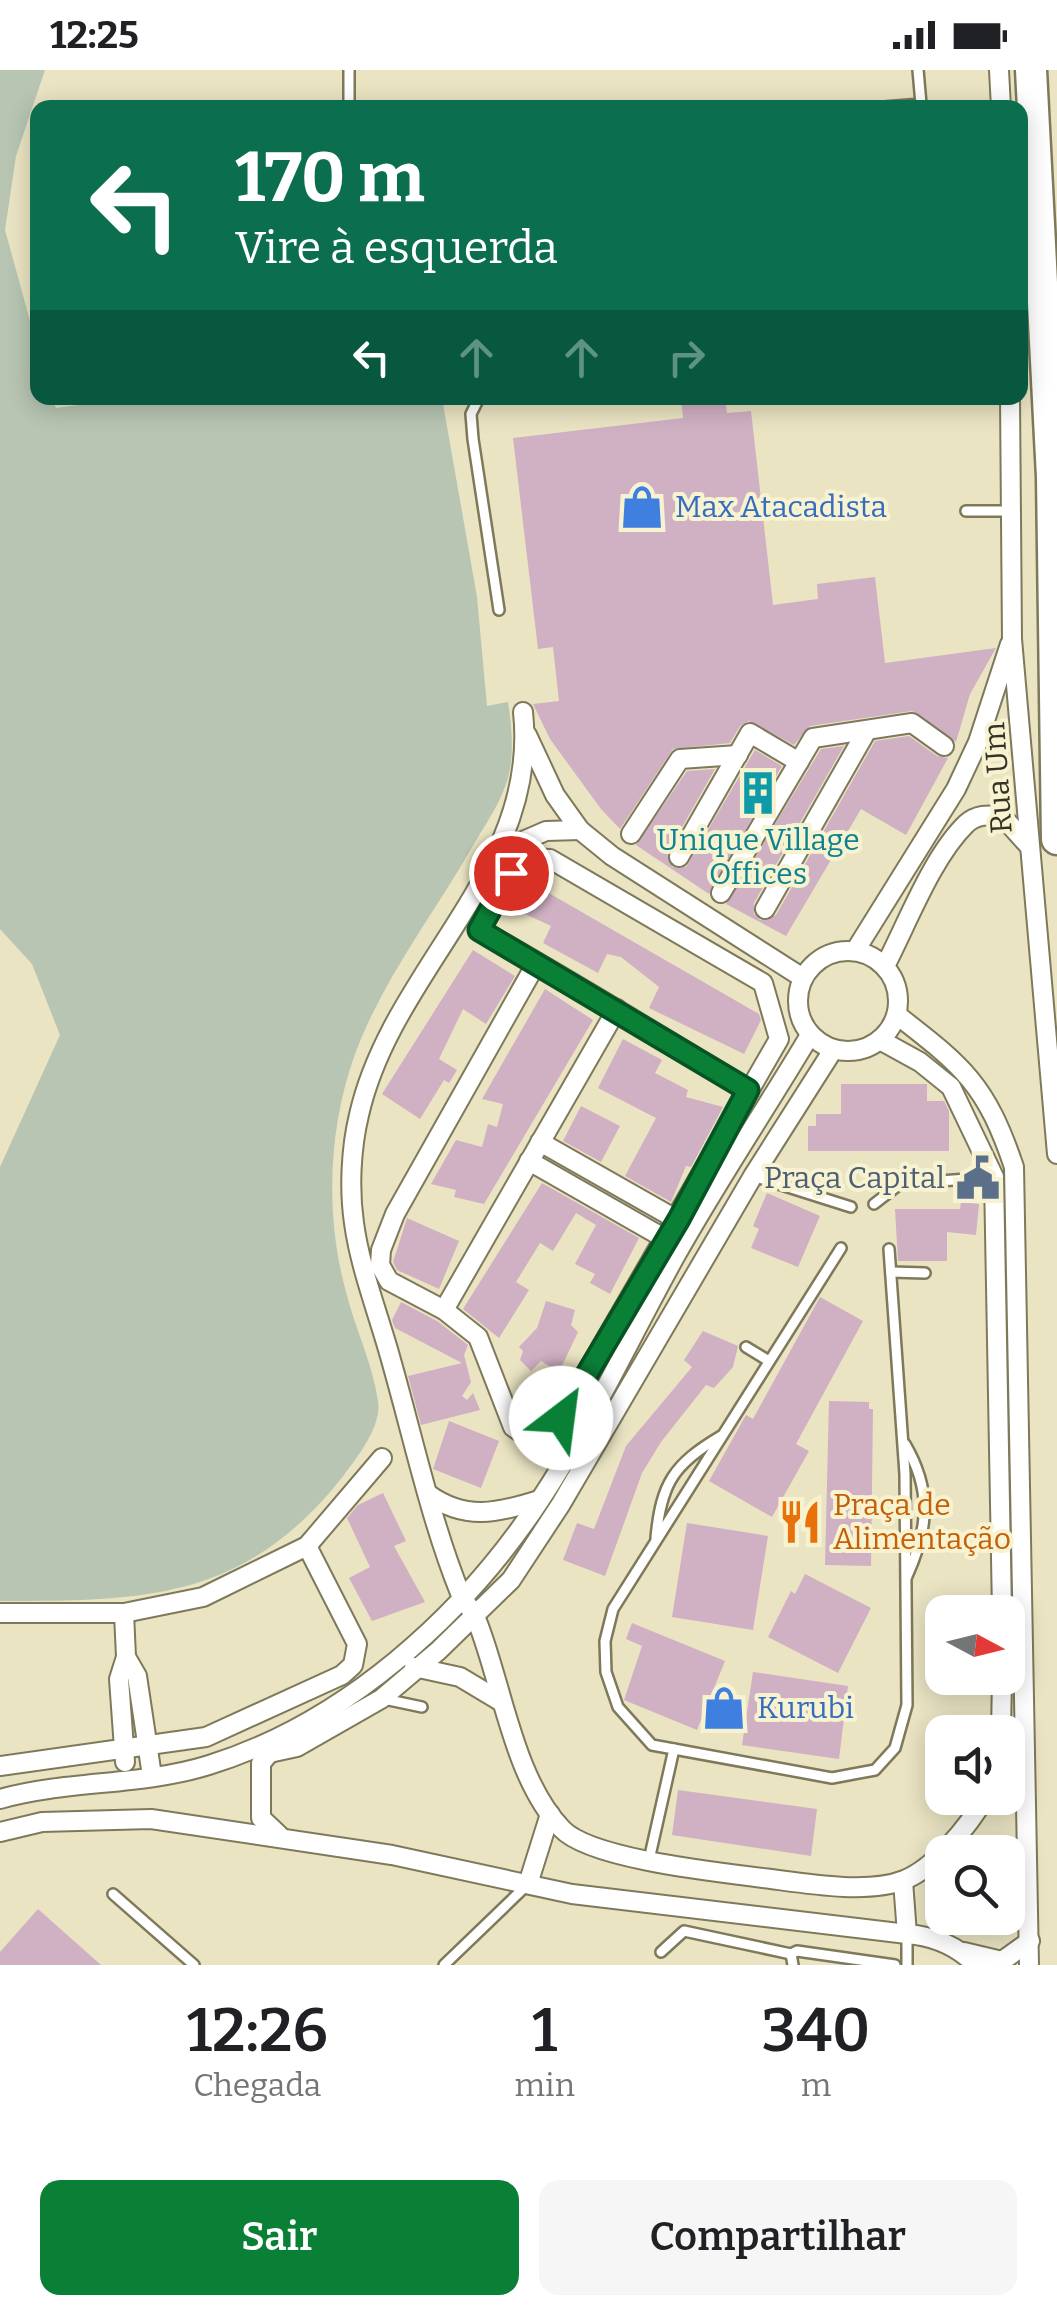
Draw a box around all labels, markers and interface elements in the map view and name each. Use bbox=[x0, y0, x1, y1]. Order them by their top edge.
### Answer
text: 12:25 bbox=[50, 12, 139, 58]
text: 170 m bbox=[235, 136, 425, 220]
icon: left bbox=[70, 140, 200, 270]
text: Vire à esquerda bbox=[235, 221, 558, 275]
icon: left bbox=[344, 330, 399, 385]
icon: ahead bbox=[449, 330, 504, 385]
icon: ahead bbox=[554, 330, 609, 385]
icon: right bbox=[659, 330, 714, 385]
shop icon: Max Atacadista bbox=[618, 483, 666, 531]
place label: Max Atacadista bbox=[675, 489, 887, 525]
street label: Rua Um bbox=[976, 721, 1020, 835]
building icon: Unique Village Offices bbox=[734, 769, 782, 817]
place label: Unique Village Offices bbox=[656, 822, 860, 892]
pin bbox=[469, 831, 554, 916]
icon: arrive bbox=[484, 846, 539, 901]
public building icon: Praça Capital bbox=[954, 1154, 1002, 1202]
place label: Praça Capital bbox=[764, 1160, 945, 1196]
position arrow bbox=[509, 1366, 613, 1470]
place label: Praça de Alimentação bbox=[833, 1487, 1011, 1557]
restaurant icon: Praça de Alimentação bbox=[776, 1498, 824, 1546]
north arrow bbox=[925, 1595, 1025, 1695]
map controls bbox=[925, 1595, 1025, 1935]
shop icon: Kurubi bbox=[700, 1684, 748, 1732]
place label: Kurubi bbox=[757, 1690, 854, 1726]
button: sound bbox=[925, 1715, 1025, 1815]
button: search bbox=[925, 1835, 1025, 1935]
text: 12:26 bbox=[187, 1995, 328, 2067]
text: 1 bbox=[532, 1995, 557, 2067]
text: 340 bbox=[762, 1995, 870, 2067]
text: Chegada bbox=[193, 2066, 321, 2104]
text: min bbox=[515, 2066, 575, 2104]
text: m bbox=[801, 2066, 831, 2104]
button: Sair bbox=[40, 2180, 519, 2295]
button: Compartilhar bbox=[539, 2180, 1017, 2295]

